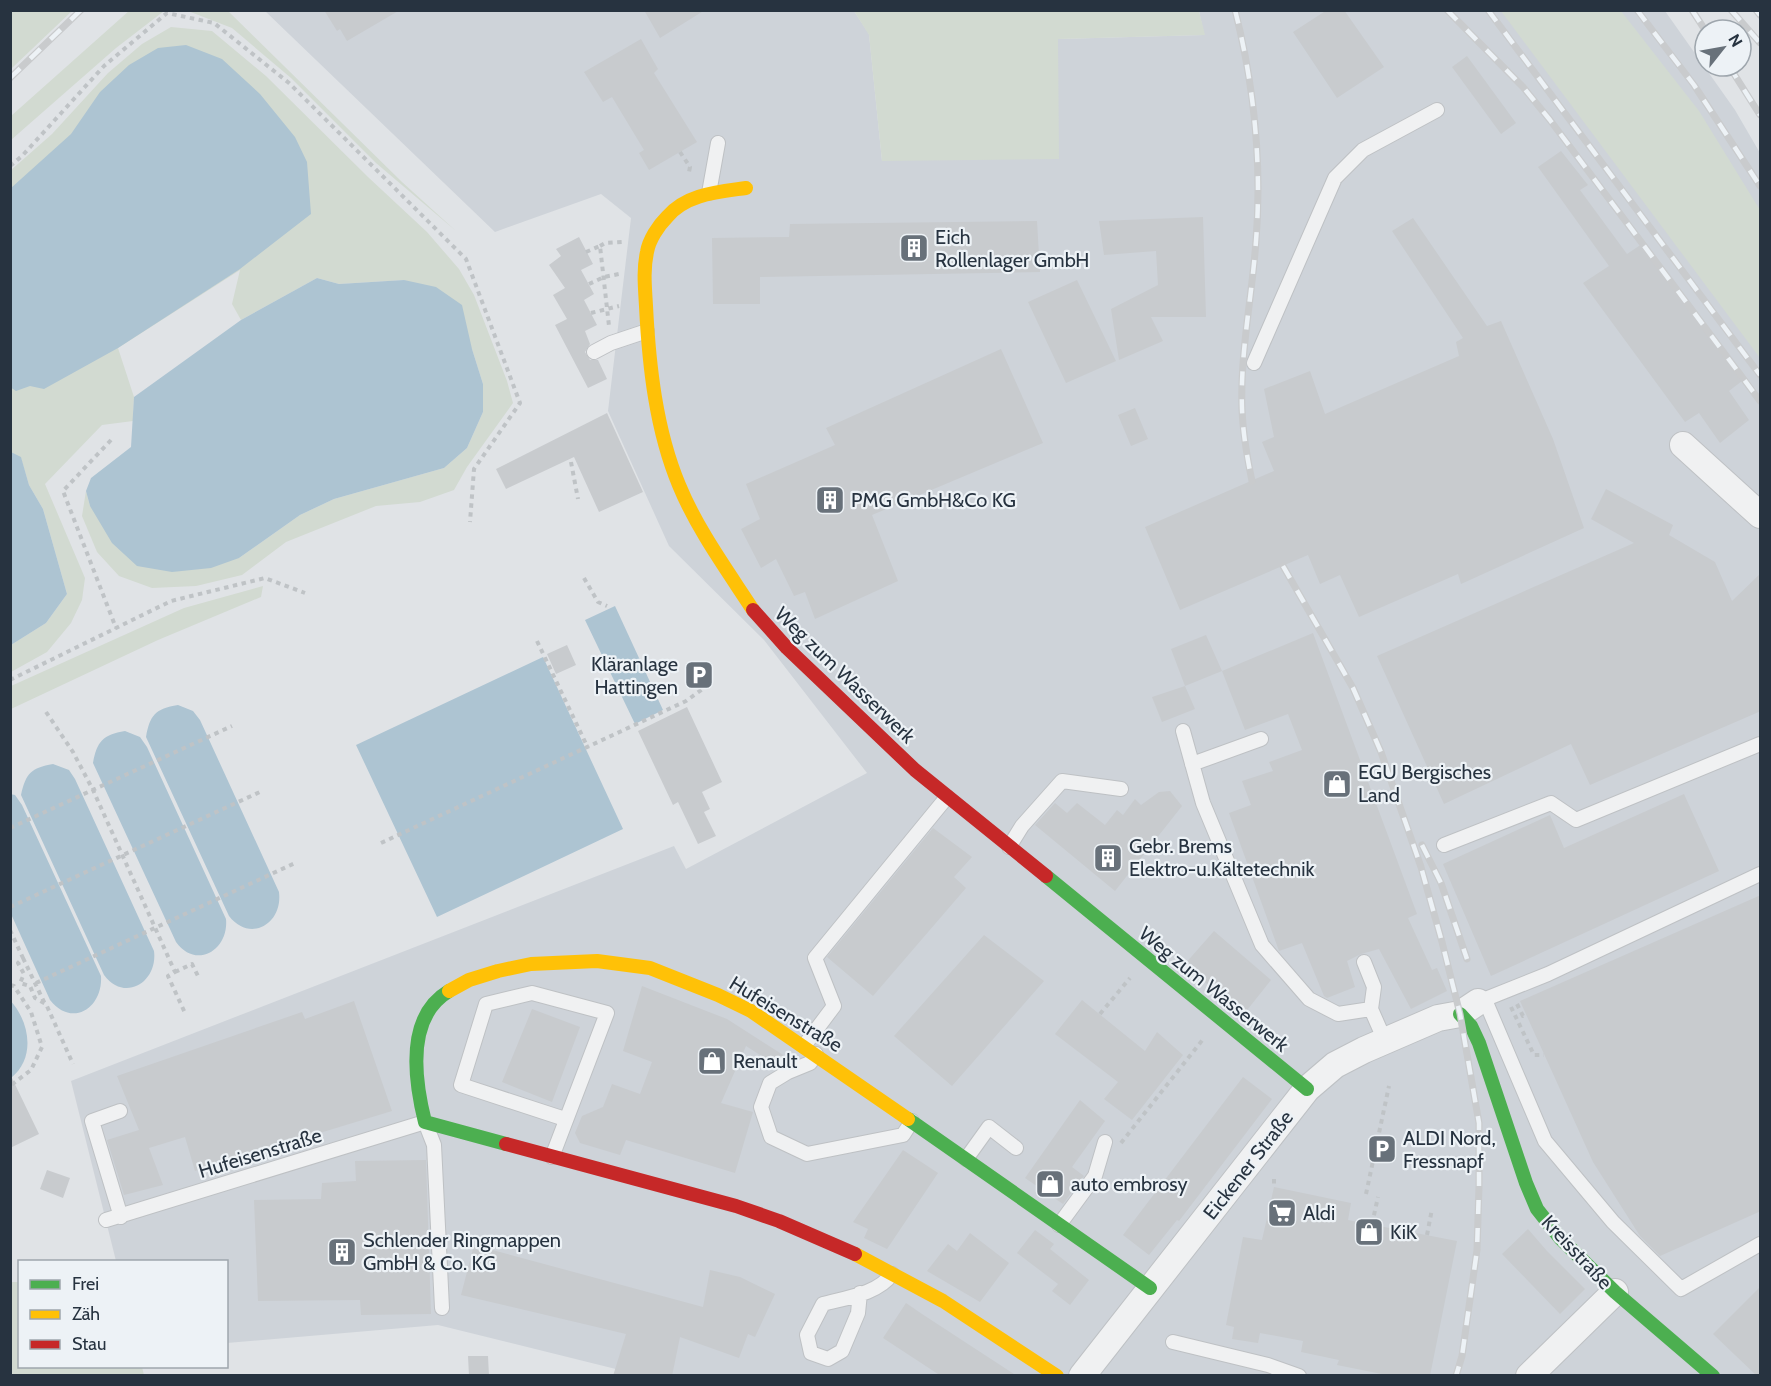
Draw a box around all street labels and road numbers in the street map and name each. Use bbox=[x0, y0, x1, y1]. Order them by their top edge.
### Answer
street label: Weg zum Wasserwerk bbox=[770, 602, 920, 748]
street label: Weg zum Wasserwerk bbox=[1134, 921, 1294, 1057]
street label: Hufeisenstraße bbox=[725, 971, 847, 1057]
street label: Eickener Straße bbox=[1198, 1106, 1298, 1224]
street label: Hufeisenstraße bbox=[196, 1123, 324, 1183]
street label: Kreisstraße bbox=[1537, 1210, 1617, 1294]

